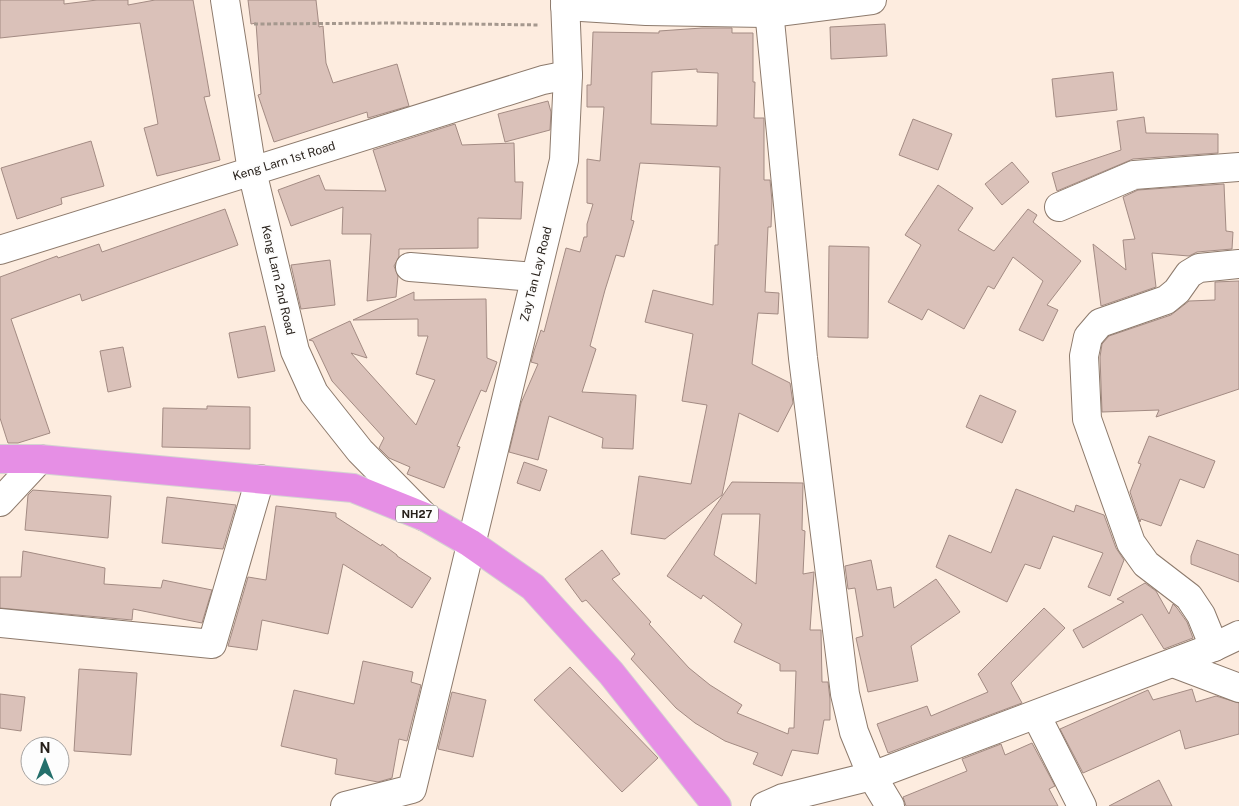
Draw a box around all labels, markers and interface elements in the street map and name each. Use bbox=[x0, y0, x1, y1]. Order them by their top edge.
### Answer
street label: Keng Larn 1st Road bbox=[231, 139, 337, 183]
street label: Keng Larn 2nd Road bbox=[259, 224, 297, 336]
street label: Zay Tan Lay Road bbox=[517, 225, 555, 323]
road number: NH27 bbox=[396, 506, 438, 522]
north arrow bbox=[20, 736, 70, 786]
text: N bbox=[40, 740, 50, 756]

